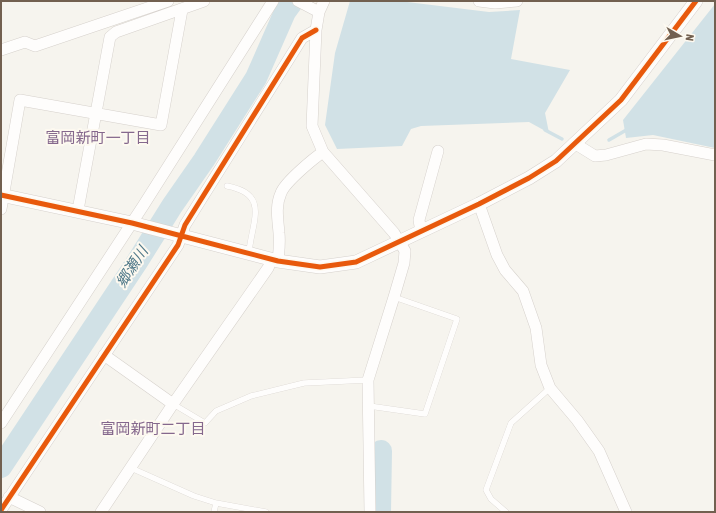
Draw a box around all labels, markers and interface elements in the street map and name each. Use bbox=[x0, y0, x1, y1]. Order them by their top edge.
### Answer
north arrow bbox=[660, 16, 700, 56]
text: N bbox=[683, 33, 696, 42]
district label: 富岡新町一丁目 bbox=[45, 129, 151, 146]
water label: 郷瀬川 bbox=[112, 242, 152, 290]
district label: 富岡新町二丁目 bbox=[100, 420, 206, 437]

